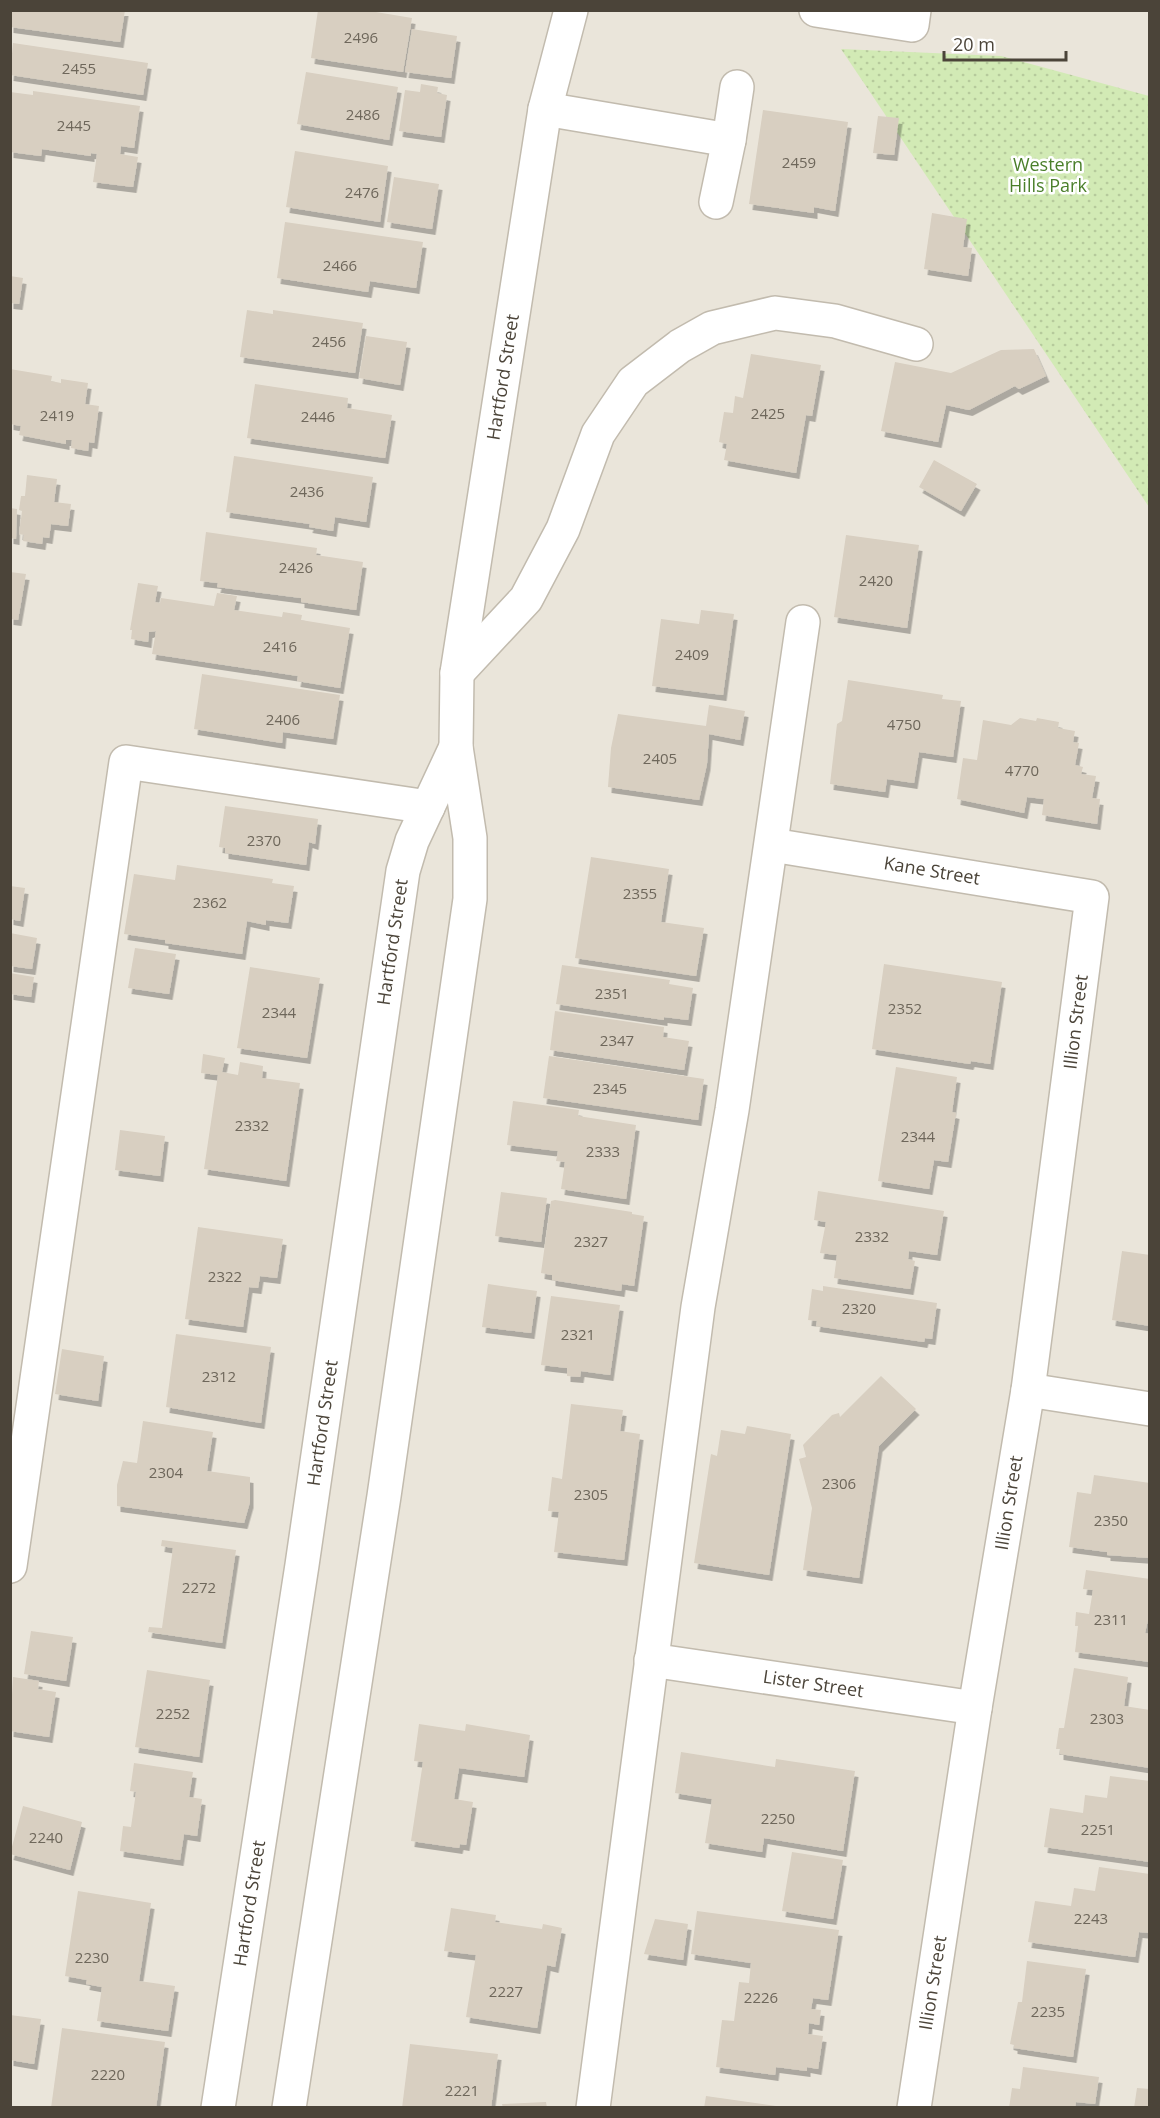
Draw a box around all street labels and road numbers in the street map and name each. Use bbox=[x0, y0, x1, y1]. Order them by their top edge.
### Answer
street label: Hartford Street bbox=[481, 312, 524, 442]
street label: Kane Street bbox=[882, 850, 982, 890]
street label: Hartford Street bbox=[371, 877, 413, 1007]
street label: Illion Street bbox=[1057, 973, 1093, 1071]
street label: Hartford Street bbox=[301, 1358, 343, 1488]
street label: Illion Street bbox=[989, 1454, 1027, 1552]
street label: Lister Street bbox=[761, 1664, 865, 1702]
street label: Hartford Street bbox=[227, 1839, 270, 1968]
street label: Illion Street bbox=[913, 1934, 951, 2032]

